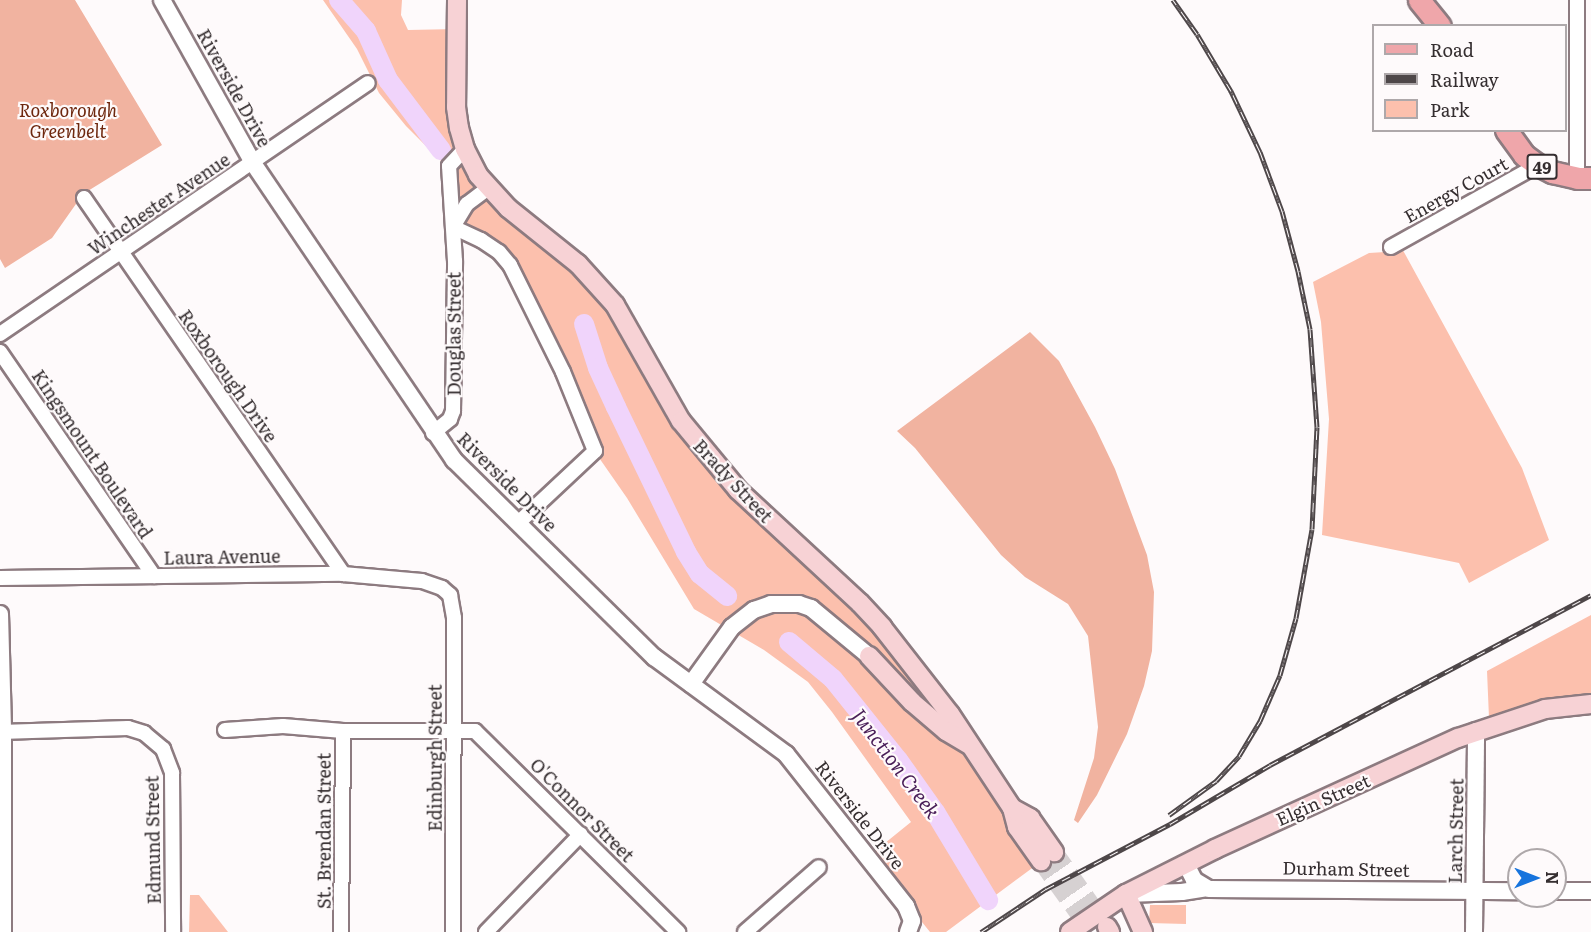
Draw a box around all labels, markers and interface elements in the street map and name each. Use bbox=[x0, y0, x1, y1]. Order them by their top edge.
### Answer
legend bbox=[1372, 24, 1567, 132]
street label: Riverside Drive bbox=[193, 25, 275, 151]
text: Road bbox=[1430, 36, 1474, 63]
text: Railway bbox=[1430, 66, 1499, 93]
text: Park bbox=[1430, 96, 1469, 123]
park label: Roxborough Greenbelt bbox=[19, 100, 117, 142]
street label: Winchester Avenue bbox=[84, 149, 234, 259]
street label: Energy Court bbox=[1400, 153, 1512, 227]
road number: 49 bbox=[1526, 154, 1558, 180]
street label: Douglas Street bbox=[443, 272, 465, 396]
street label: Roxborough Drive bbox=[174, 306, 282, 446]
street label: Kingsmount Boulevard bbox=[27, 366, 157, 542]
street label: Riverside Drive bbox=[453, 428, 561, 536]
street label: Brady Street bbox=[689, 435, 777, 527]
street label: Laura Avenue bbox=[163, 545, 281, 569]
street label: Edinburgh Street bbox=[424, 684, 446, 832]
water label: Junction Creek bbox=[848, 704, 946, 822]
street label: St. Brendan Street bbox=[313, 753, 335, 909]
street label: O'Connor Street bbox=[526, 754, 638, 866]
street label: Riverside Drive bbox=[811, 757, 909, 873]
street label: Elgin Street bbox=[1273, 770, 1373, 830]
street label: Edmund Street bbox=[141, 775, 165, 905]
street label: Larch Street bbox=[1444, 778, 1468, 884]
north arrow bbox=[1507, 848, 1567, 908]
street label: Durham Street bbox=[1282, 857, 1410, 881]
text: N bbox=[1541, 871, 1565, 885]

